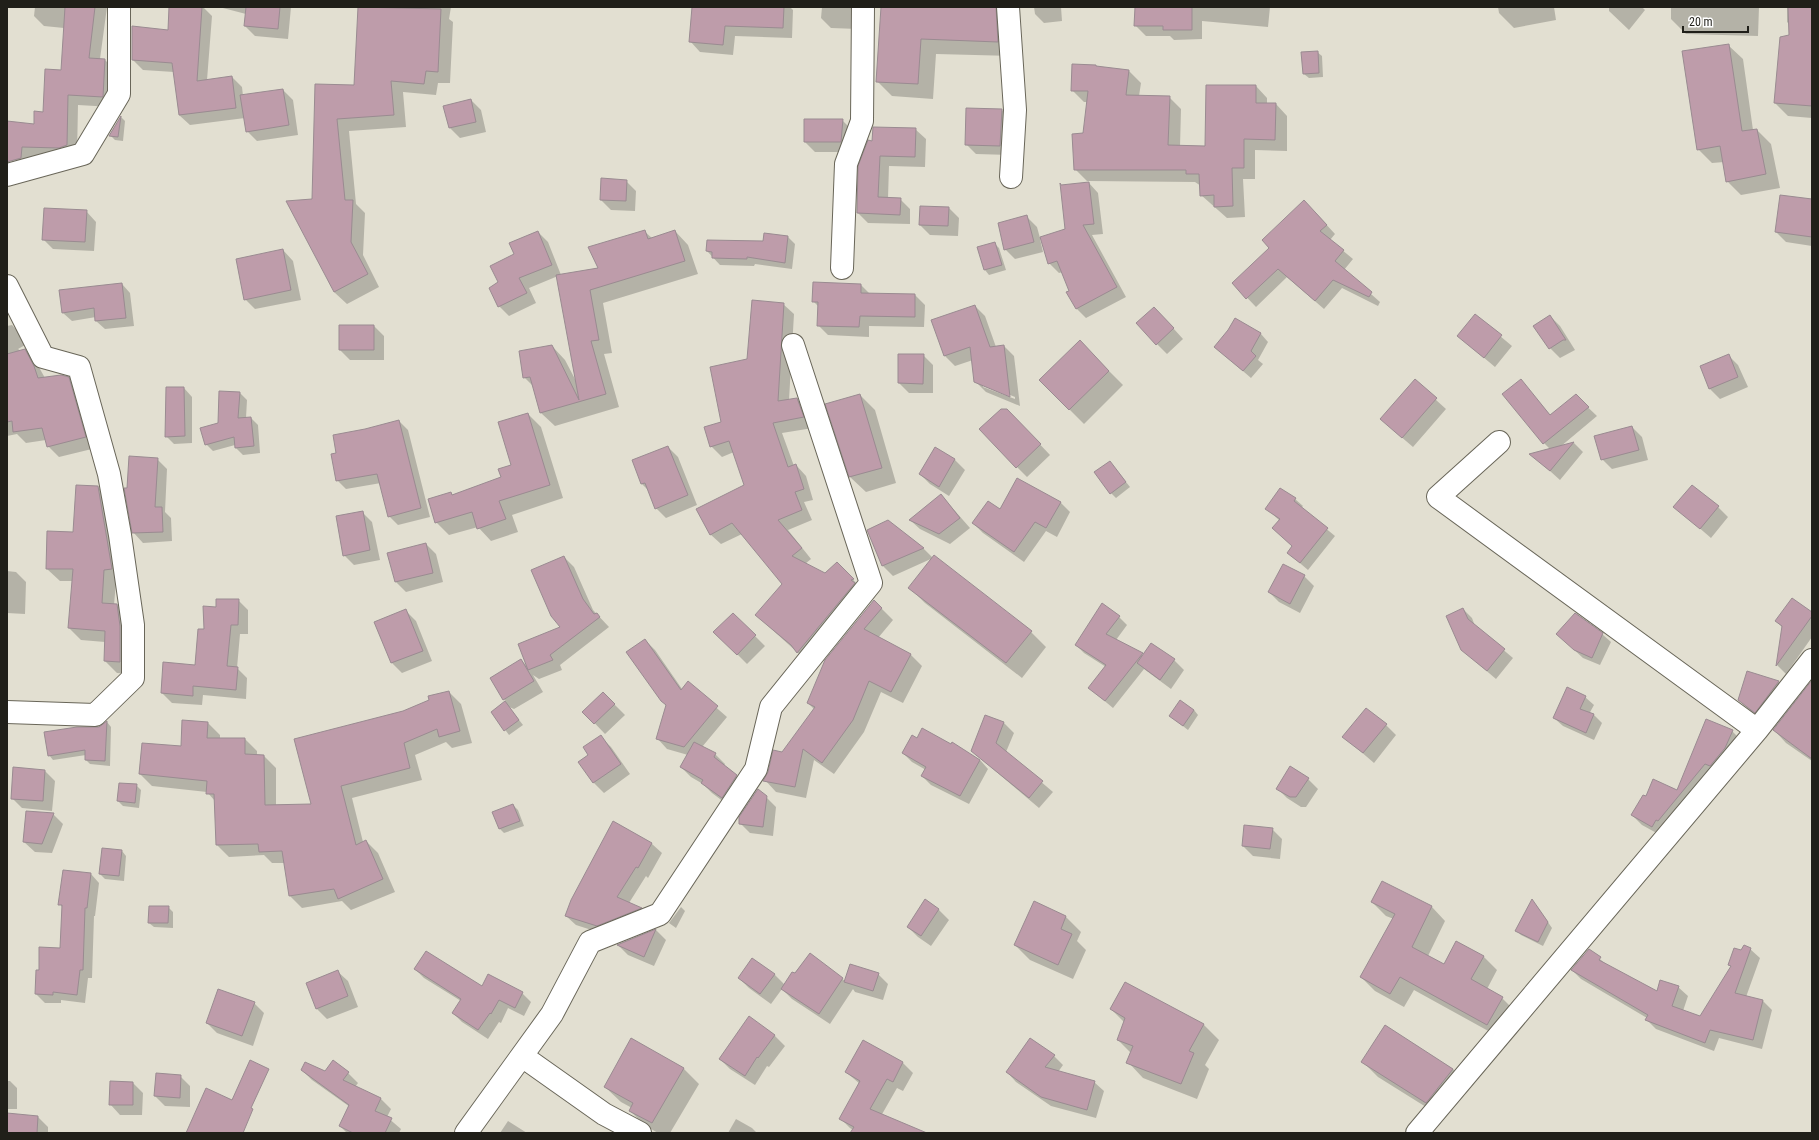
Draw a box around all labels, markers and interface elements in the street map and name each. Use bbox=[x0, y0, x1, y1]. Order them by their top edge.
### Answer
scale bar bbox=[1683, 8, 1748, 34]
text: 20 m bbox=[1689, 15, 1713, 29]

